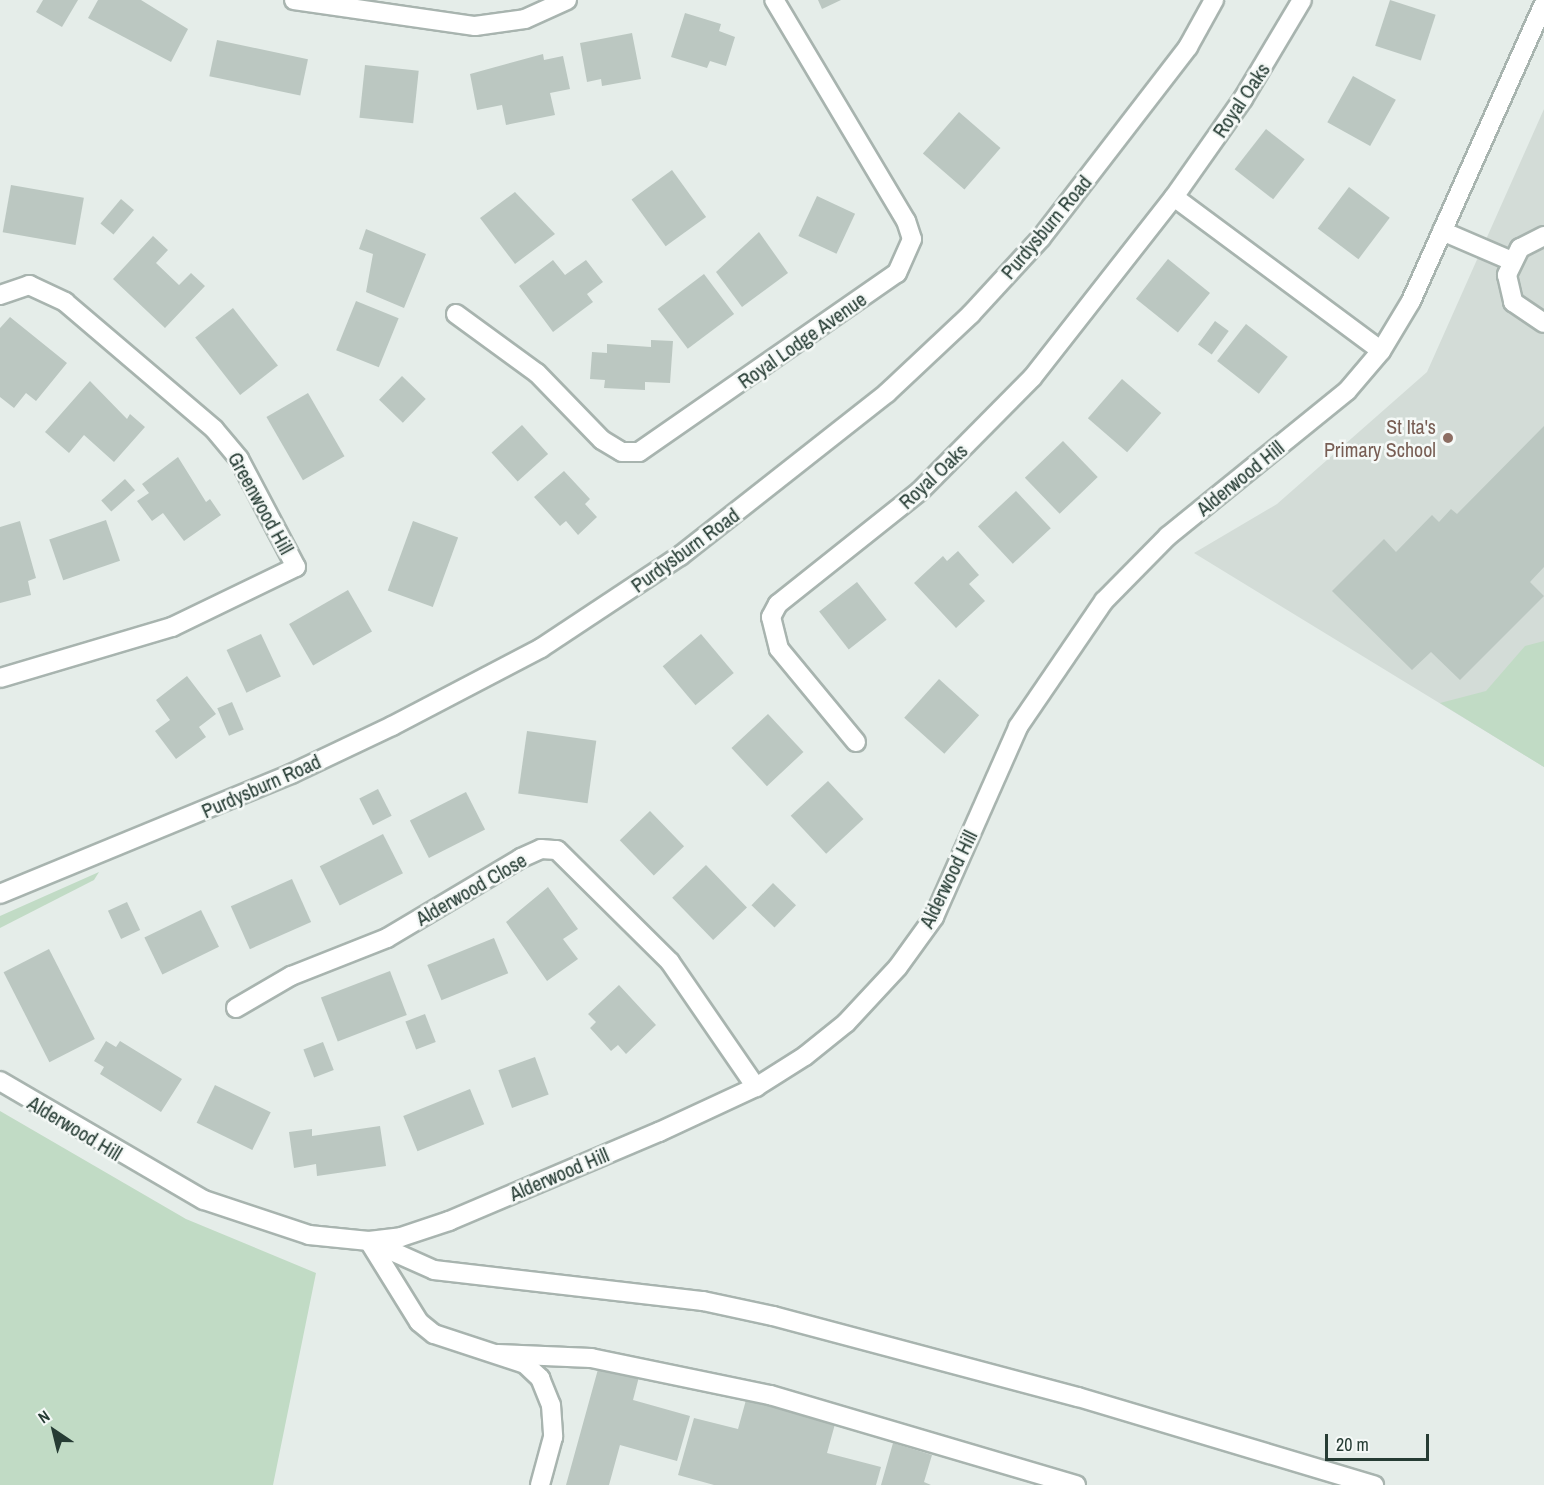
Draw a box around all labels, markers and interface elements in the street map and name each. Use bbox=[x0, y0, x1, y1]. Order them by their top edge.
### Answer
street label: Royal Oaks bbox=[1207, 58, 1275, 142]
street label: Purdysburn Road bbox=[996, 170, 1096, 284]
street label: Royal Lodge Avenue bbox=[733, 287, 871, 393]
place label: St Ita's Primary School bbox=[1324, 414, 1436, 461]
marker: St Ita's Primary School bbox=[1441, 431, 1455, 445]
street label: Alderwood Hill bbox=[1191, 435, 1289, 521]
street label: Royal Oaks bbox=[894, 438, 972, 514]
street label: Greenwood Hill bbox=[223, 448, 299, 558]
street label: Purdysburn Road bbox=[626, 503, 744, 597]
street label: Purdysburn Road bbox=[198, 749, 324, 823]
street label: Alderwood Hill bbox=[914, 826, 982, 932]
street label: Alderwood Close bbox=[411, 848, 531, 930]
street label: Alderwood Hill bbox=[24, 1090, 126, 1166]
street label: Alderwood Hill bbox=[506, 1142, 612, 1206]
north arrow bbox=[24, 1401, 84, 1461]
text: N bbox=[33, 1405, 54, 1428]
scale bar bbox=[1328, 1422, 1432, 1460]
text: 20 m bbox=[1336, 1432, 1369, 1457]

